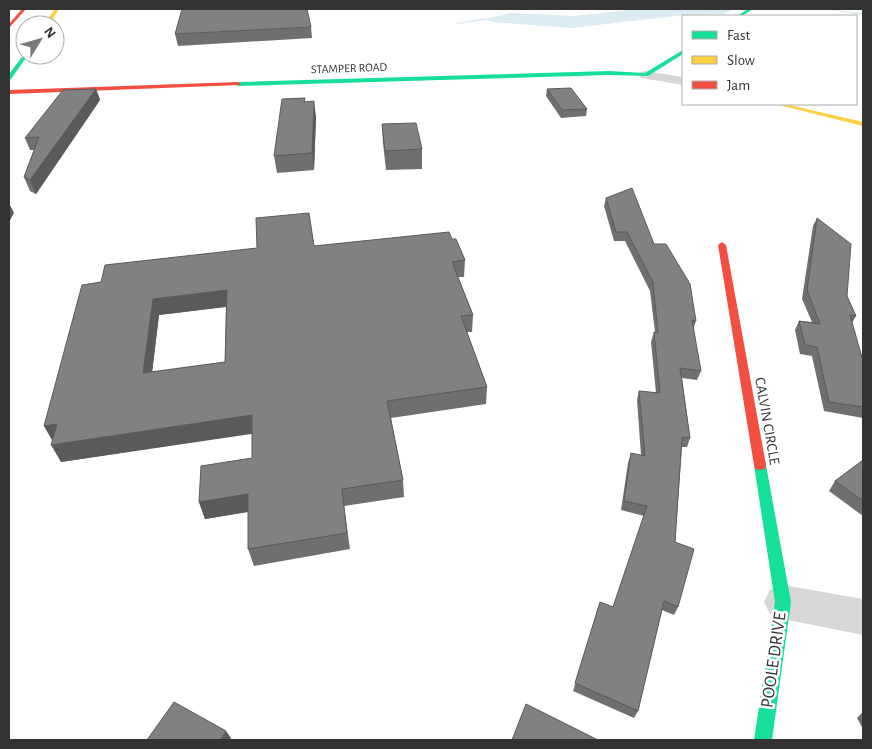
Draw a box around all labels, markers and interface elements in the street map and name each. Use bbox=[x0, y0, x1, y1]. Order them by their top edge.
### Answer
north arrow bbox=[15, 15, 65, 65]
legend bbox=[682, 15, 857, 105]
text: N bbox=[41, 25, 58, 41]
text: Fast bbox=[727, 28, 751, 43]
text: Slow bbox=[727, 53, 755, 68]
street label: STAMPER ROAD bbox=[311, 61, 388, 75]
text: Jam bbox=[727, 78, 750, 93]
street label: CALVIN CIRCLE bbox=[752, 376, 782, 466]
street label: POOLE DRIVE bbox=[758, 611, 790, 709]

